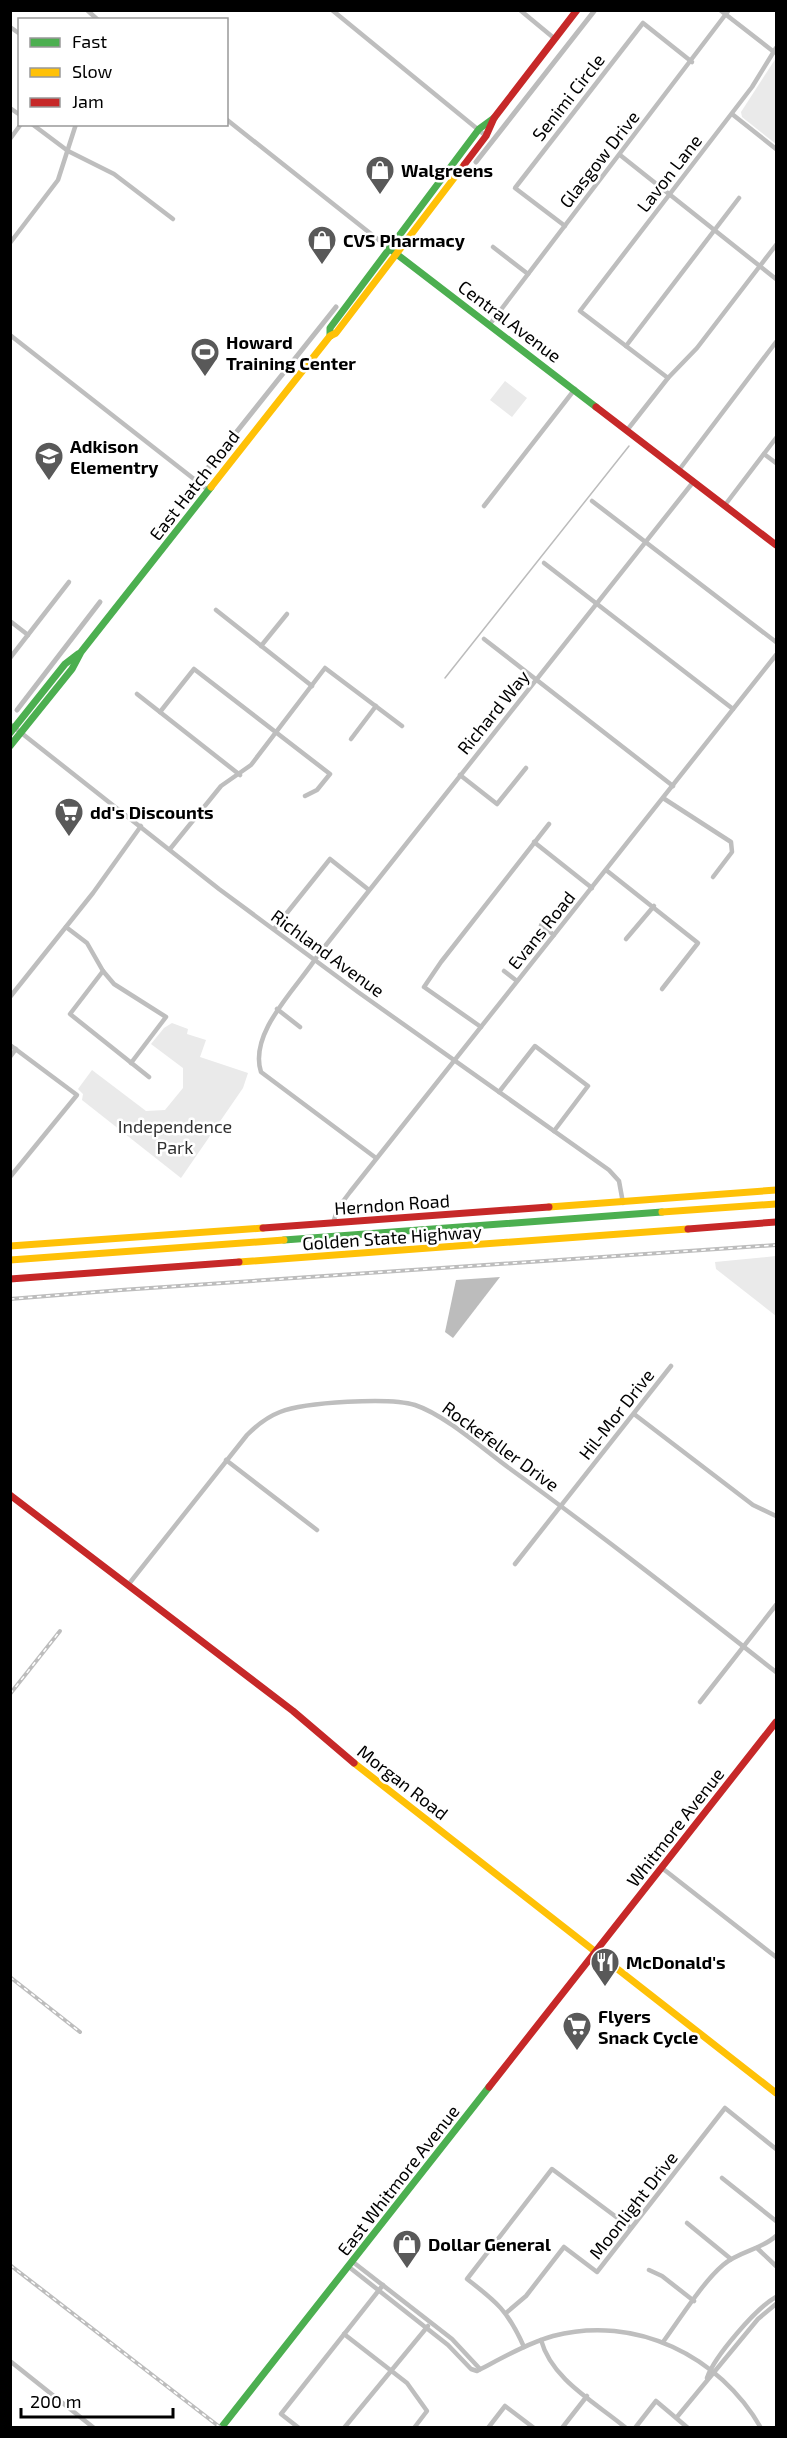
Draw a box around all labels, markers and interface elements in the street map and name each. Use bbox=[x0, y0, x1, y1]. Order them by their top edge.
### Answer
legend bbox=[18, 18, 228, 126]
text: Fast bbox=[72, 30, 107, 52]
street label: Senimi Circle bbox=[527, 49, 609, 145]
text: Slow bbox=[72, 60, 113, 82]
text: Jam bbox=[72, 90, 104, 112]
street label: Glasgow Drive bbox=[554, 106, 644, 212]
street label: Lavon Lane bbox=[632, 130, 706, 216]
shop icon: Walgreens bbox=[364, 154, 396, 196]
place label: Walgreens bbox=[401, 159, 493, 181]
shop icon: CVS Pharmacy bbox=[306, 224, 338, 266]
place label: CVS Pharmacy bbox=[343, 229, 466, 251]
street label: Central Avenue bbox=[454, 275, 566, 367]
place label: Howard Training Center bbox=[226, 331, 356, 374]
sports icon: Howard Training Center bbox=[189, 336, 221, 378]
street label: East Hatch Road bbox=[144, 426, 244, 544]
place label: Adkison Elementry bbox=[70, 435, 159, 478]
school or university icon: Adkison Elementry bbox=[33, 440, 65, 482]
street label: Richard Way bbox=[452, 665, 534, 759]
supermarket icon: dd's Discounts bbox=[53, 796, 85, 838]
place label: dd's Discounts bbox=[90, 801, 214, 823]
street label: Evans Road bbox=[503, 886, 579, 974]
street label: Richland Avenue bbox=[267, 904, 389, 1002]
park label: Independence Park bbox=[118, 1115, 232, 1158]
street label: Herndon Road bbox=[333, 1189, 451, 1219]
street label: Golden State Highway bbox=[302, 1220, 483, 1254]
street label: Hil-Mor Drive bbox=[574, 1364, 658, 1464]
street label: Rockefeller Drive bbox=[438, 1396, 564, 1496]
street label: Morgan Road bbox=[353, 1740, 453, 1824]
street label: Whitmore Avenue bbox=[622, 1763, 728, 1891]
restaurant icon: McDonald's bbox=[589, 1946, 621, 1988]
place label: McDonald's bbox=[626, 1951, 726, 1973]
place label: Flyers Snack Cycle bbox=[598, 2005, 698, 2048]
supermarket icon: Flyers Snack Cycle bbox=[561, 2010, 593, 2052]
street label: East Whitmore Avenue bbox=[332, 2100, 464, 2260]
street label: Moonlight Drive bbox=[584, 2147, 682, 2263]
shop icon: Dollar General bbox=[391, 2228, 423, 2270]
place label: Dollar General bbox=[428, 2233, 551, 2255]
scale bar bbox=[21, 2381, 172, 2419]
text: 200 m bbox=[30, 2390, 82, 2412]

